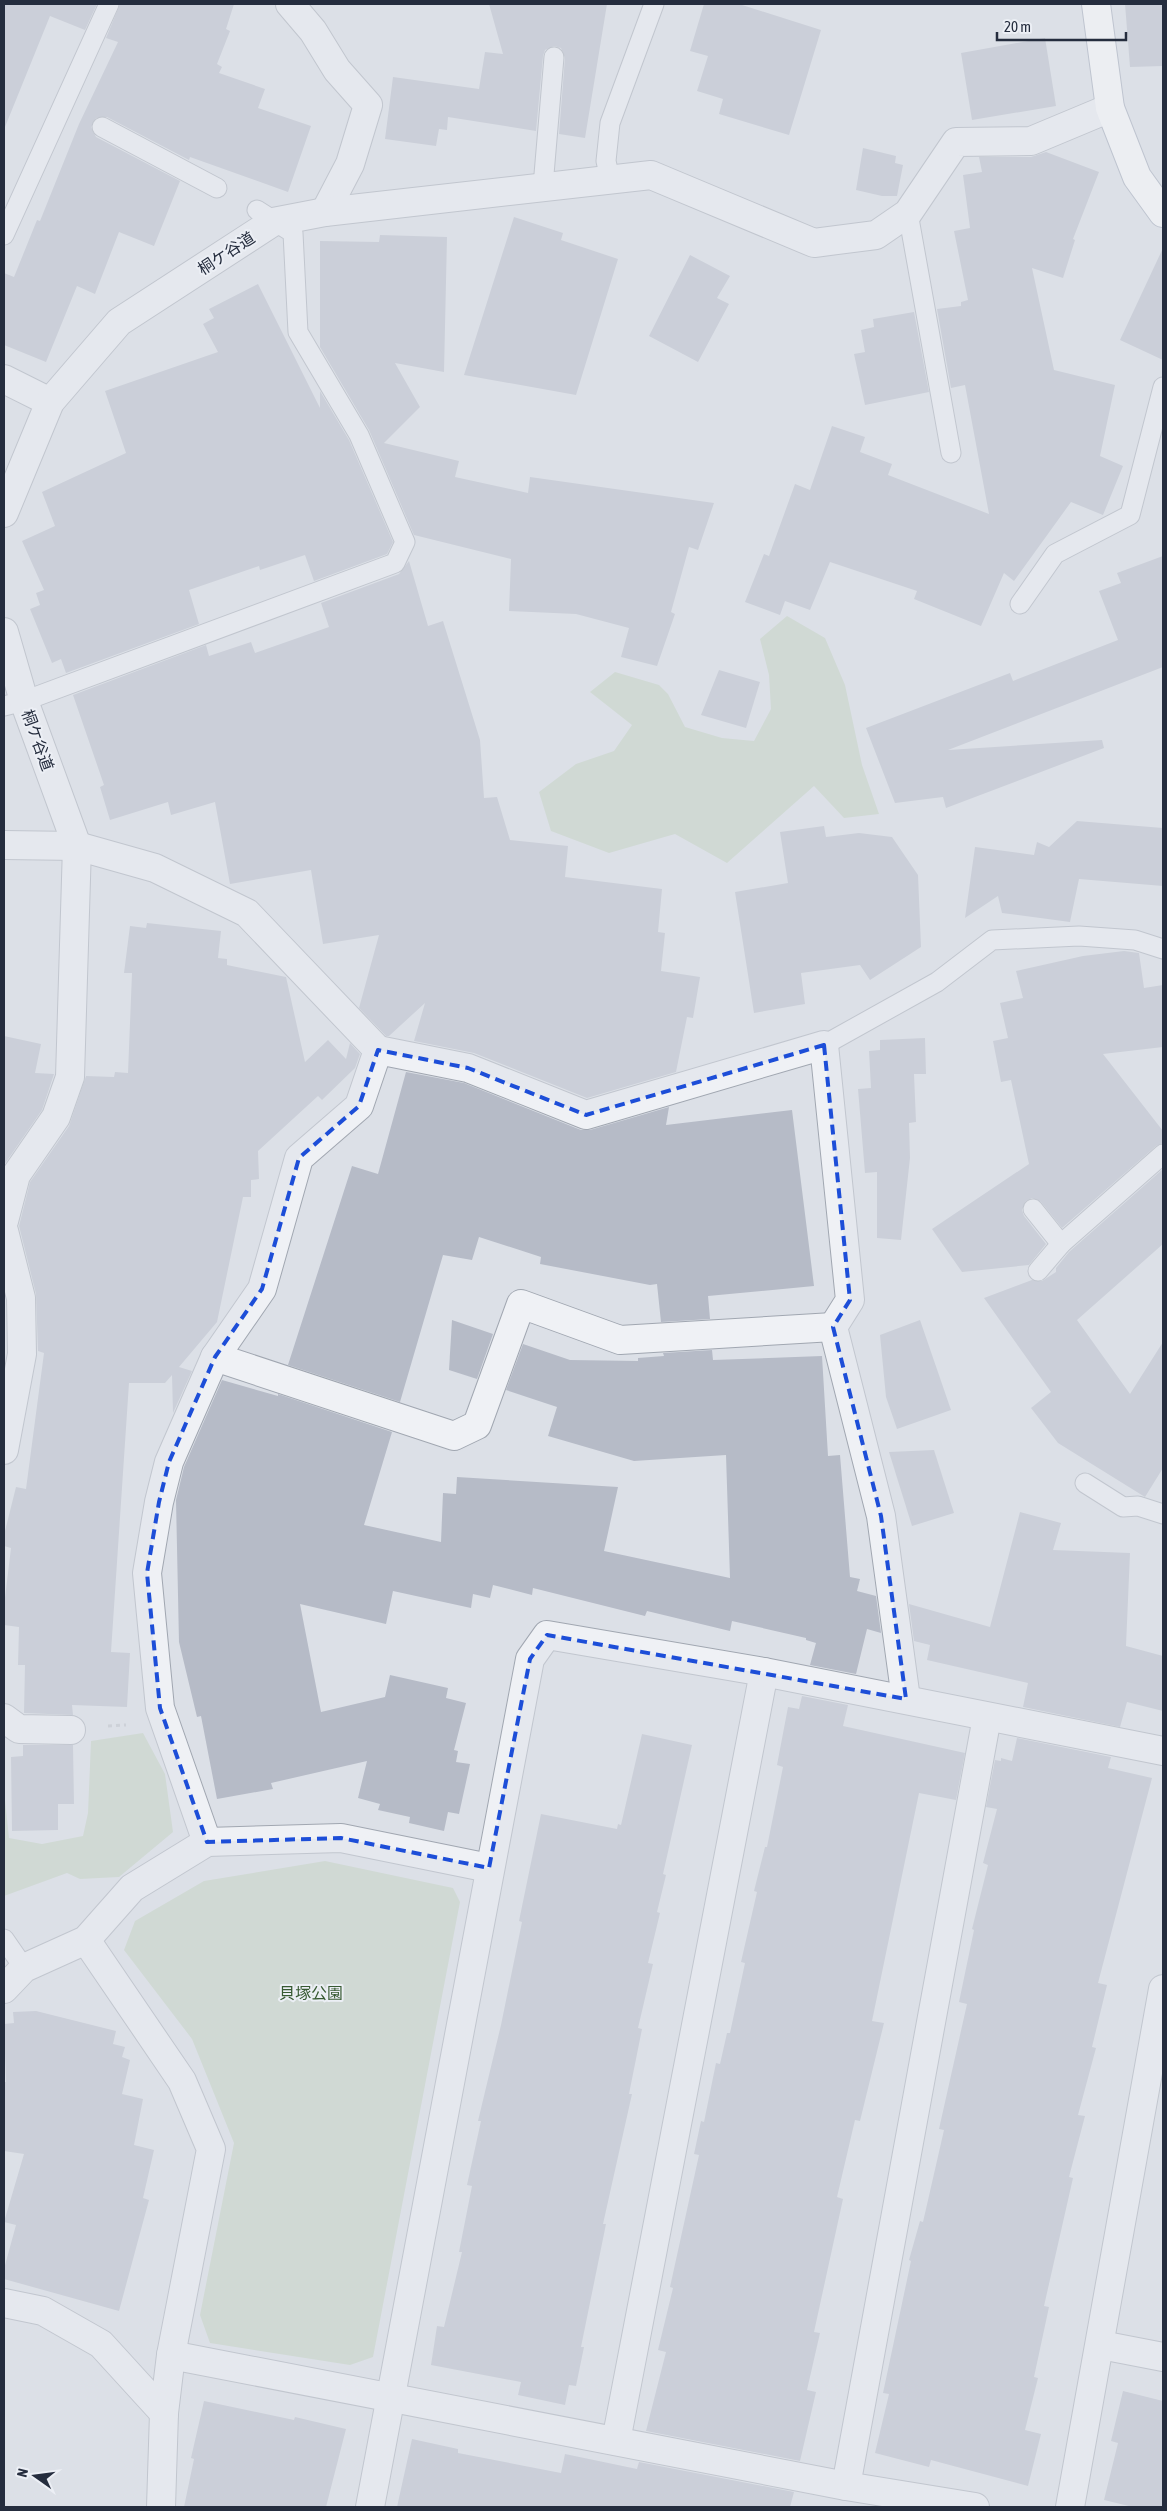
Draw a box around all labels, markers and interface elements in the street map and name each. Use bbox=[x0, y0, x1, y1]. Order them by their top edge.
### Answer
scale bar bbox=[997, 10, 1126, 42]
text: 20 m bbox=[1004, 18, 1031, 35]
street label: 桐ケ谷道 bbox=[194, 228, 258, 278]
street label: 桐ケ谷道 bbox=[19, 707, 57, 773]
park label: 貝塚公園 bbox=[279, 1984, 343, 2002]
north arrow bbox=[10, 2451, 60, 2501]
text: N bbox=[14, 2467, 31, 2479]

